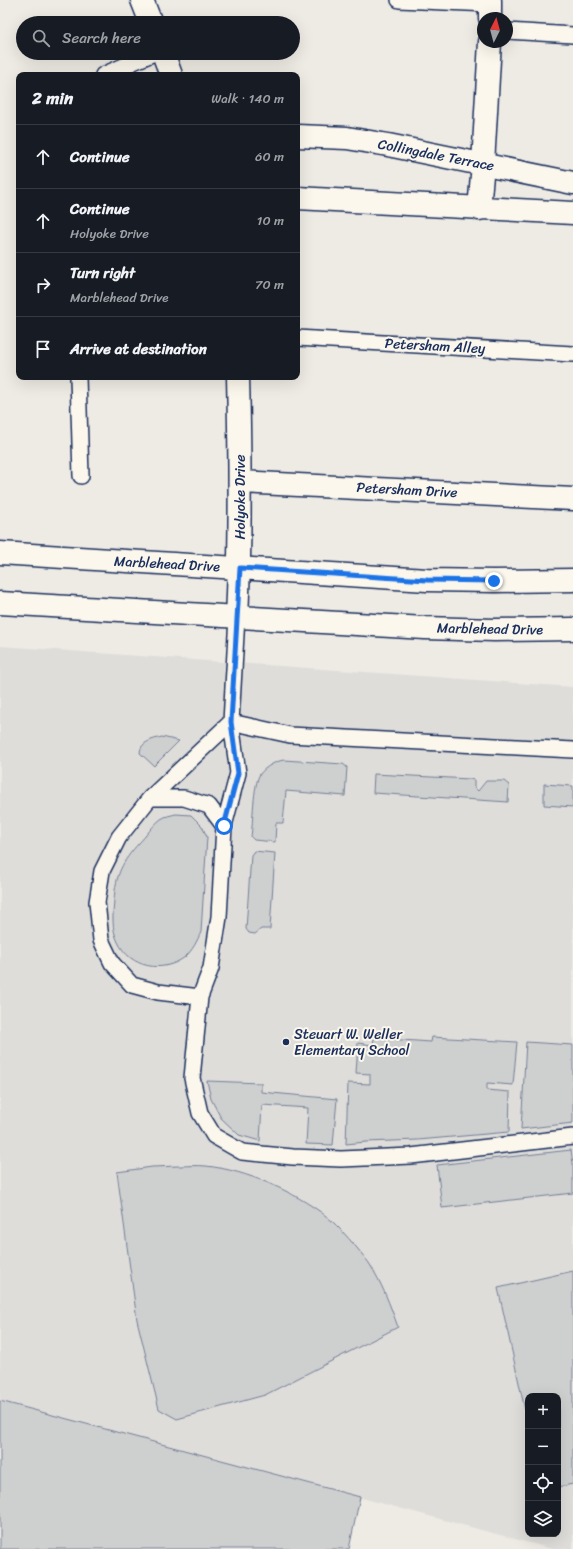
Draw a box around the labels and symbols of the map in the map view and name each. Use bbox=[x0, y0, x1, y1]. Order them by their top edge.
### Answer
north arrow bbox=[477, 12, 513, 48]
street label: Collingdale Terrace bbox=[376, 131, 496, 179]
street label: Petersham Alley bbox=[384, 331, 487, 361]
street label: Holyoke Drive bbox=[228, 455, 253, 539]
street label: Petersham Drive bbox=[356, 475, 458, 505]
street label: Marblehead Drive bbox=[113, 549, 221, 579]
route end bbox=[485, 572, 503, 590]
street label: Marblehead Drive bbox=[437, 616, 544, 642]
route start bbox=[215, 817, 233, 835]
place label: Steuart W. Weller Elementary School bbox=[294, 1022, 411, 1063]
marker: Steuart W. Weller Elementary School bbox=[281, 1037, 291, 1047]

